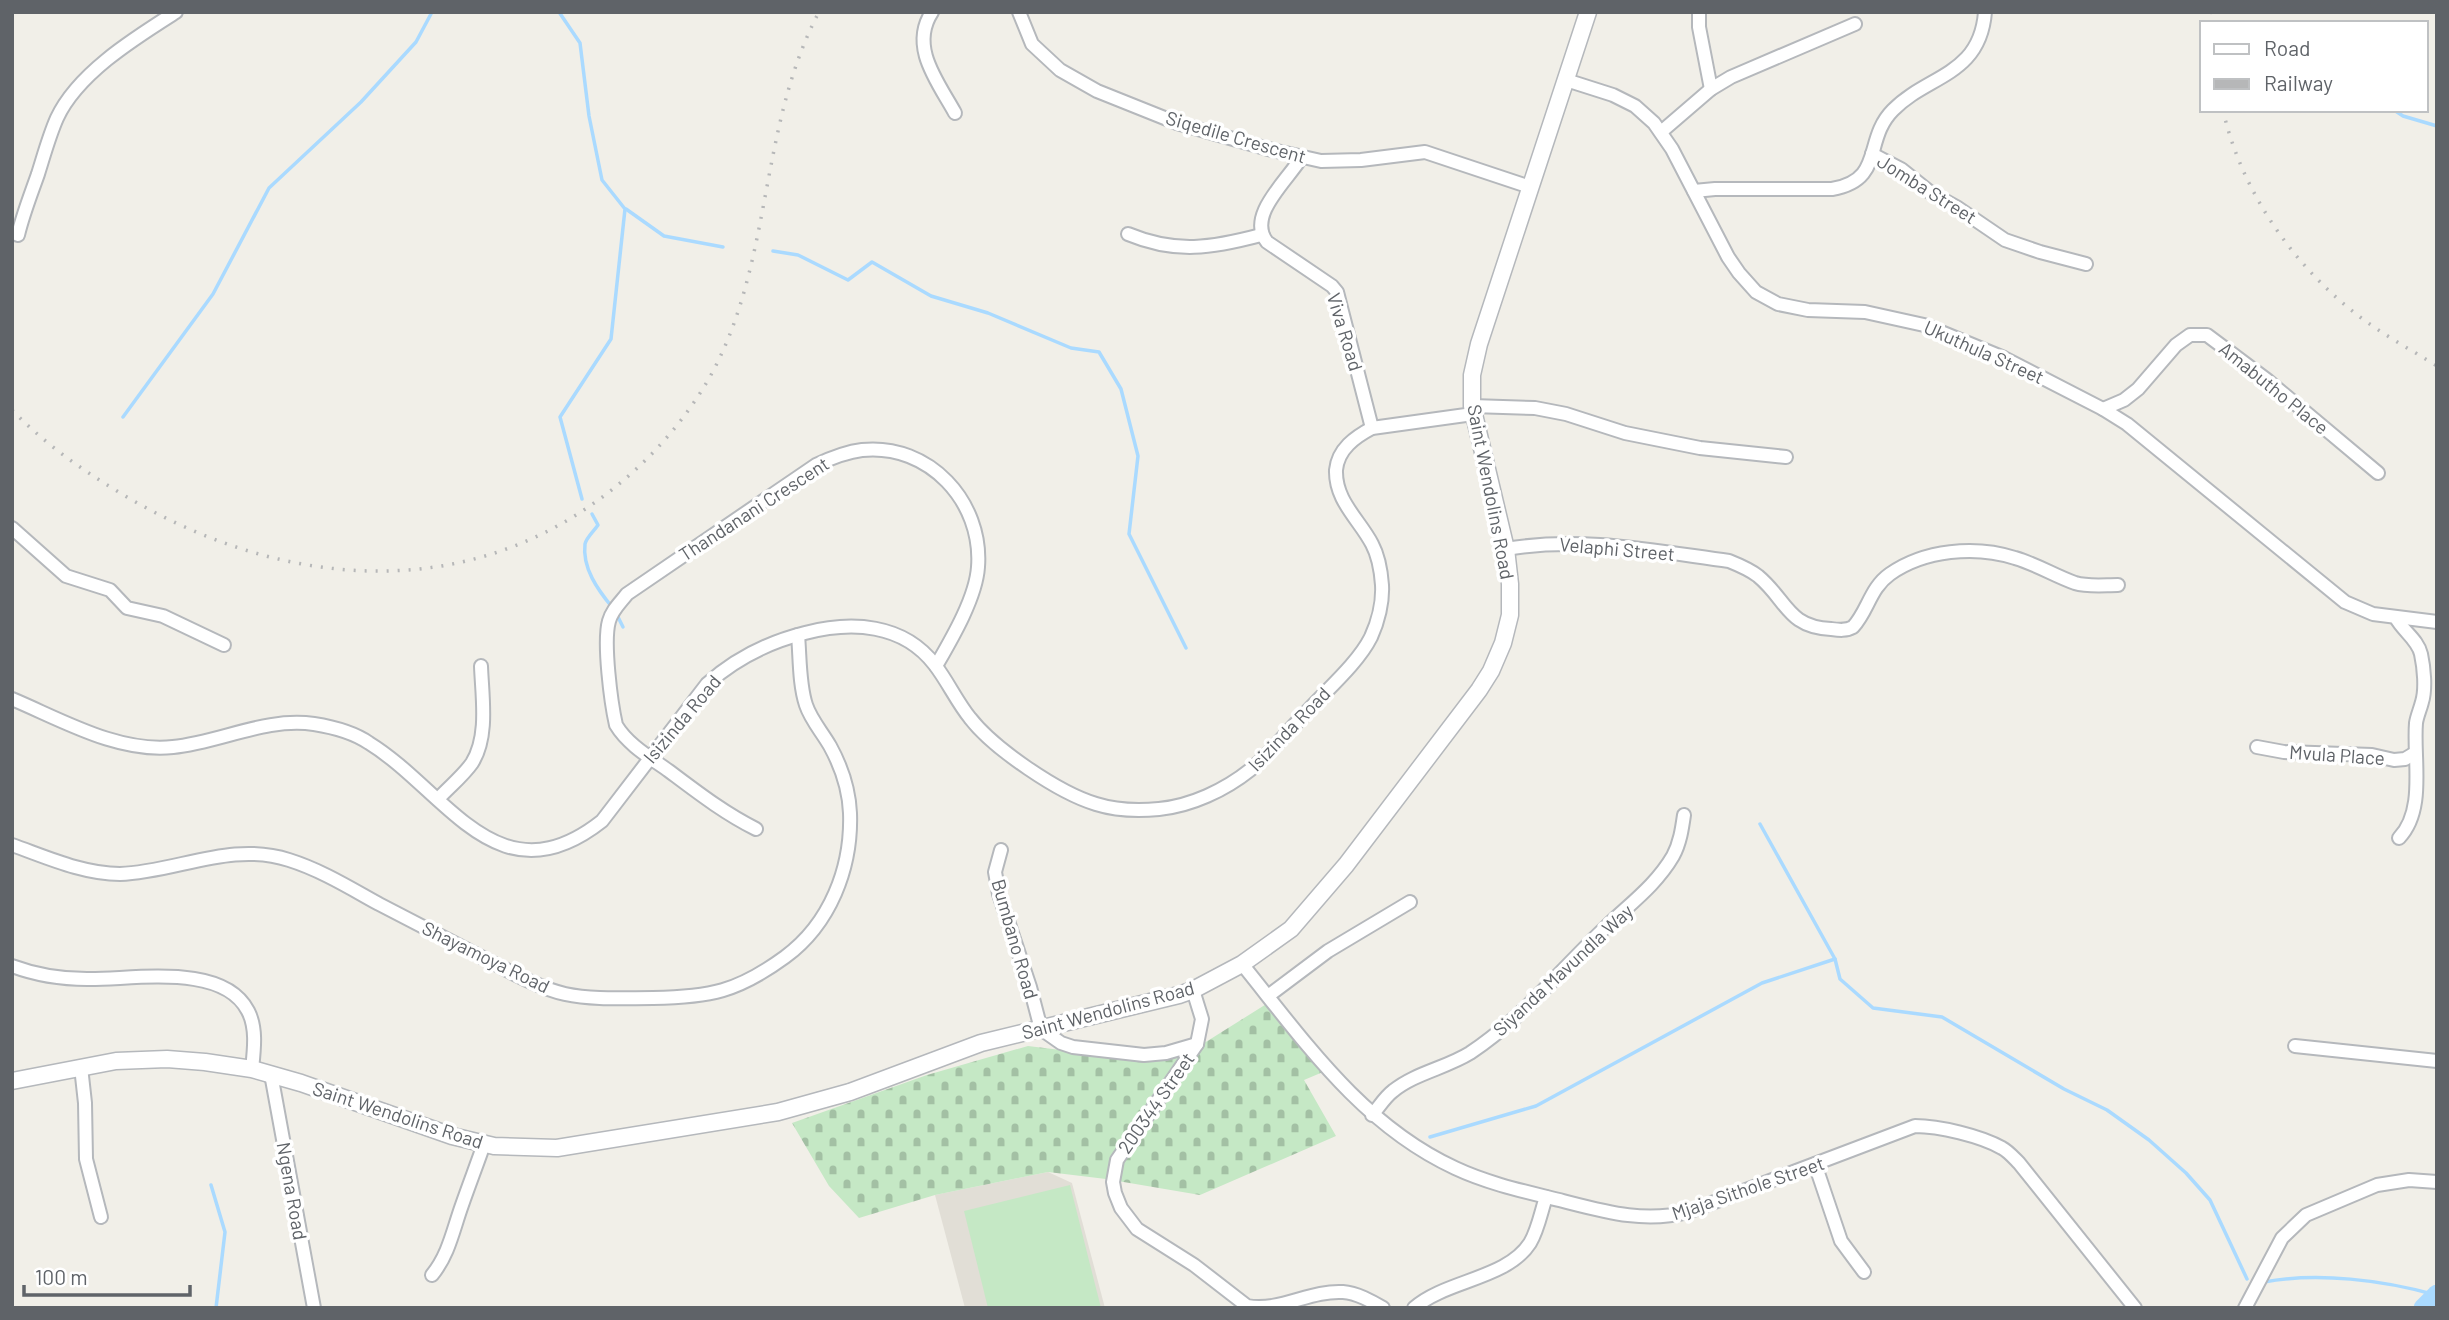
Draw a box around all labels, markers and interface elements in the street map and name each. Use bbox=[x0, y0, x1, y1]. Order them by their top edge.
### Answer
legend bbox=[2200, 21, 2428, 112]
text: Road bbox=[2264, 35, 2310, 60]
text: Railway bbox=[2264, 70, 2333, 95]
street label: Siqedile Crescent bbox=[1163, 106, 1309, 168]
street label: Jomba Street bbox=[1873, 149, 1981, 228]
street label: Viva Road bbox=[1323, 290, 1368, 374]
street label: Ukuthula Street bbox=[1921, 315, 2048, 388]
street label: Amabutho Place bbox=[2215, 337, 2334, 439]
street label: Saint Wendolins Road bbox=[1463, 402, 1520, 581]
street label: Thandanani Crescent bbox=[674, 451, 833, 566]
street label: Velaphi Street bbox=[1558, 532, 1676, 565]
street label: Isizinda Road bbox=[638, 670, 725, 768]
street label: Isizinda Road bbox=[1243, 682, 1335, 776]
street label: Mvula Place bbox=[2288, 740, 2386, 769]
street label: Bumbano Road bbox=[987, 876, 1044, 1002]
street label: Siyanda Mavundla Way bbox=[1488, 899, 1638, 1040]
street label: Shayamoya Road bbox=[419, 916, 554, 997]
street label: Saint Wendolins Road bbox=[1019, 975, 1197, 1044]
street label: 200344 Street bbox=[1112, 1048, 1199, 1158]
street label: Saint Wendolins Road bbox=[310, 1076, 486, 1153]
street label: Ngena Road bbox=[273, 1140, 312, 1242]
street label: Mjaja Sithole Street bbox=[1669, 1151, 1827, 1224]
scale bar bbox=[24, 1254, 191, 1298]
text: 100 m bbox=[35, 1264, 88, 1289]

